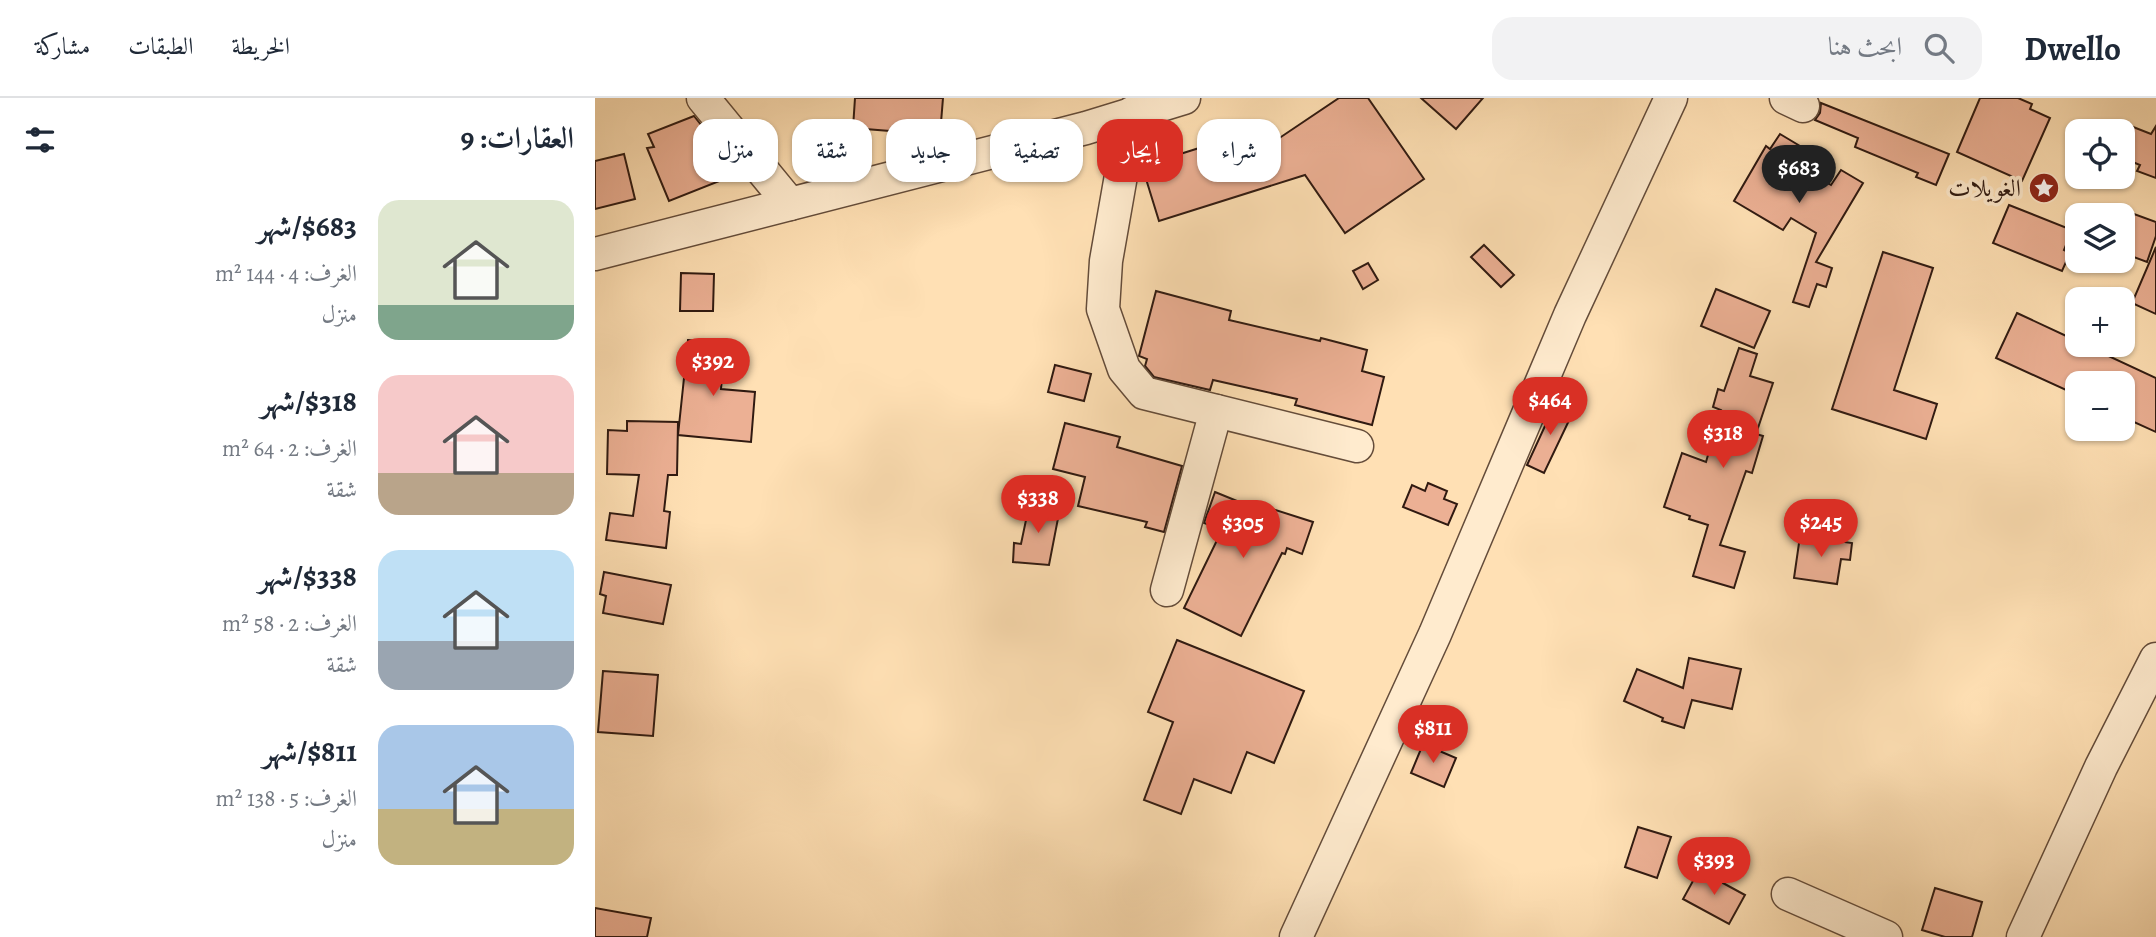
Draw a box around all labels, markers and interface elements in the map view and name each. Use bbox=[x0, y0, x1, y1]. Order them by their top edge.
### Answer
search box bbox=[1492, 17, 1982, 80]
text: Dwello bbox=[2024, 26, 2121, 71]
text: ابحث هنا bbox=[1828, 29, 1902, 64]
icon: search bbox=[1920, 29, 1958, 67]
text: مشاركة bbox=[35, 30, 90, 62]
text: الطبقات bbox=[128, 30, 194, 62]
text: الخريطة bbox=[232, 30, 290, 62]
text: العقارات: 9 bbox=[461, 118, 574, 158]
chip: منزل bbox=[693, 119, 778, 182]
chip: شقة bbox=[792, 119, 872, 182]
chip: جديد bbox=[886, 119, 976, 182]
chip: تصفية bbox=[990, 119, 1083, 182]
chip: إيجار bbox=[1097, 119, 1183, 182]
chip: شراء bbox=[1197, 119, 1281, 182]
map controls bbox=[2065, 119, 2135, 441]
button: locate bbox=[2065, 119, 2135, 189]
icon: filters bbox=[21, 121, 59, 159]
pin: $683 bbox=[1758, 146, 1840, 205]
text: $683 bbox=[1778, 152, 1820, 183]
place icon: الغويلات bbox=[2027, 171, 2061, 205]
place label: الغويلات bbox=[1948, 172, 2021, 204]
button: layers bbox=[2065, 203, 2135, 273]
text: $683/شهر bbox=[257, 206, 357, 246]
icon: home bbox=[434, 228, 518, 312]
text: الغرف: 4 · 144 m² bbox=[215, 258, 357, 289]
button: + bbox=[2065, 287, 2135, 357]
text: منزل bbox=[322, 299, 357, 330]
pin: $392 bbox=[672, 338, 754, 398]
text: $392 bbox=[692, 345, 734, 376]
button: − bbox=[2065, 371, 2135, 441]
pin: $464 bbox=[1509, 378, 1591, 437]
text: $318/شهر bbox=[261, 381, 357, 421]
text: $464 bbox=[1528, 384, 1572, 415]
icon: home bbox=[434, 403, 518, 487]
pin: $318 bbox=[1682, 410, 1764, 470]
text: $318 bbox=[1703, 417, 1743, 448]
text: الغرف: 2 · 64 m² bbox=[222, 433, 357, 464]
text: شقة bbox=[327, 474, 357, 505]
pin: $338 bbox=[997, 476, 1079, 535]
text: $338 bbox=[1017, 482, 1059, 513]
pin: $305 bbox=[1202, 500, 1284, 560]
pin: $245 bbox=[1780, 500, 1862, 559]
text: $245 bbox=[1800, 506, 1842, 537]
text: $305 bbox=[1222, 507, 1264, 538]
text: $338/شهر bbox=[259, 556, 357, 596]
icon: home bbox=[434, 578, 518, 662]
text: الغرف: 2 · 58 m² bbox=[222, 608, 357, 639]
text: شقة bbox=[327, 649, 357, 680]
pin: $811 bbox=[1392, 706, 1474, 765]
text: $811 bbox=[1414, 712, 1452, 743]
text: $811/شهر bbox=[263, 731, 357, 771]
icon: home bbox=[434, 753, 518, 837]
text: الغرف: 5 · 138 m² bbox=[216, 783, 357, 814]
text: منزل bbox=[322, 824, 357, 855]
pin: $393 bbox=[1673, 838, 1755, 897]
text: $393 bbox=[1693, 844, 1735, 875]

